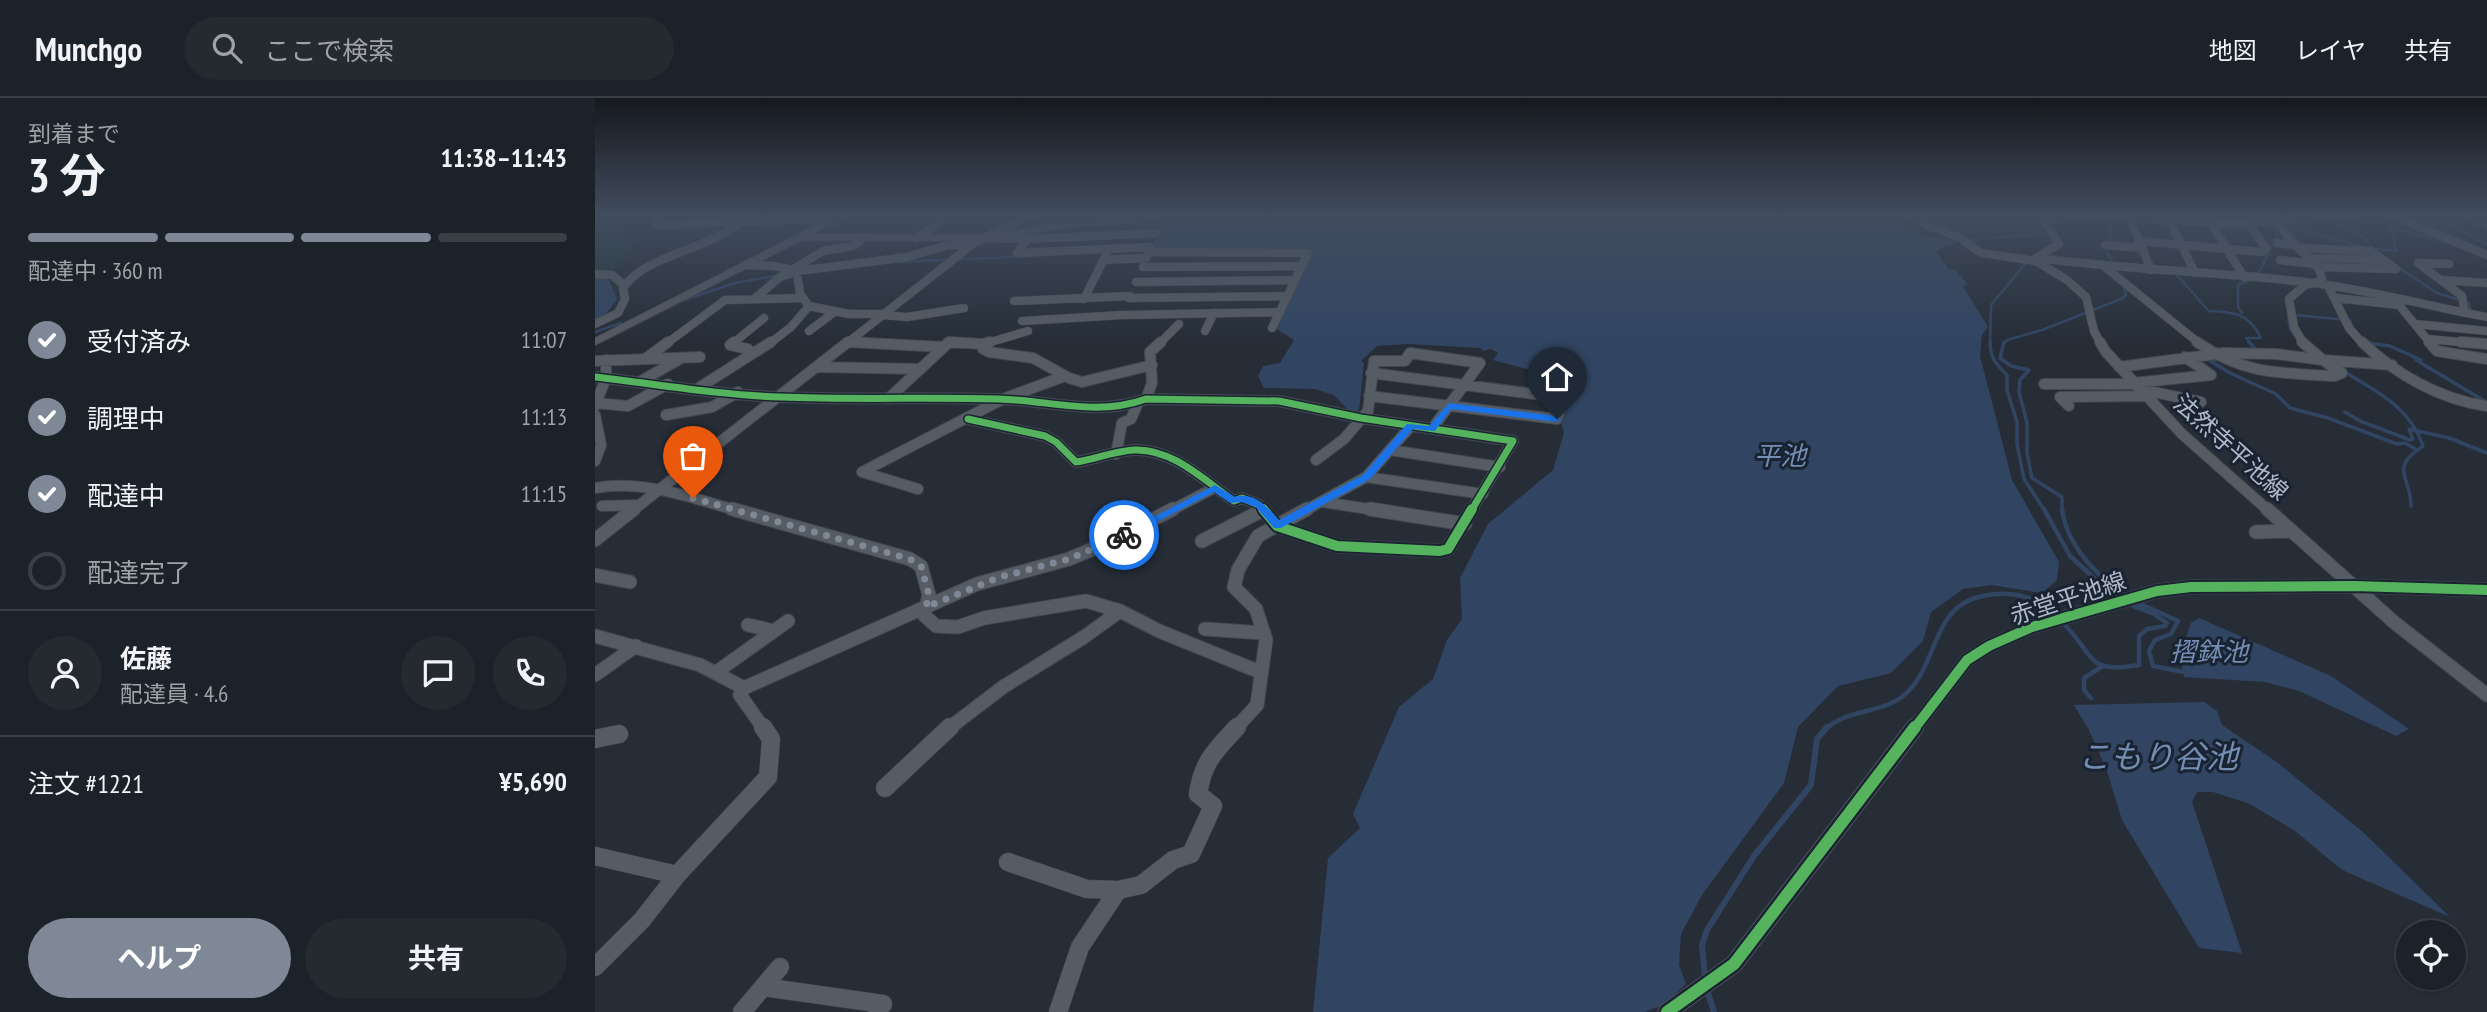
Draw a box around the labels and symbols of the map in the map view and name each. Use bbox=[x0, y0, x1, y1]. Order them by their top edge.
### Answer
pin bbox=[1527, 347, 1587, 419]
street label: 法然寺平池線 bbox=[2167, 387, 2295, 507]
pin bbox=[663, 426, 723, 498]
water label: 平池 bbox=[1754, 439, 1809, 472]
courier bbox=[1089, 500, 1159, 570]
street label: 赤堂平池線 bbox=[2006, 565, 2130, 631]
water label: 摺鉢池 bbox=[2170, 635, 2251, 668]
water label: こもり谷池 bbox=[2078, 735, 2241, 777]

